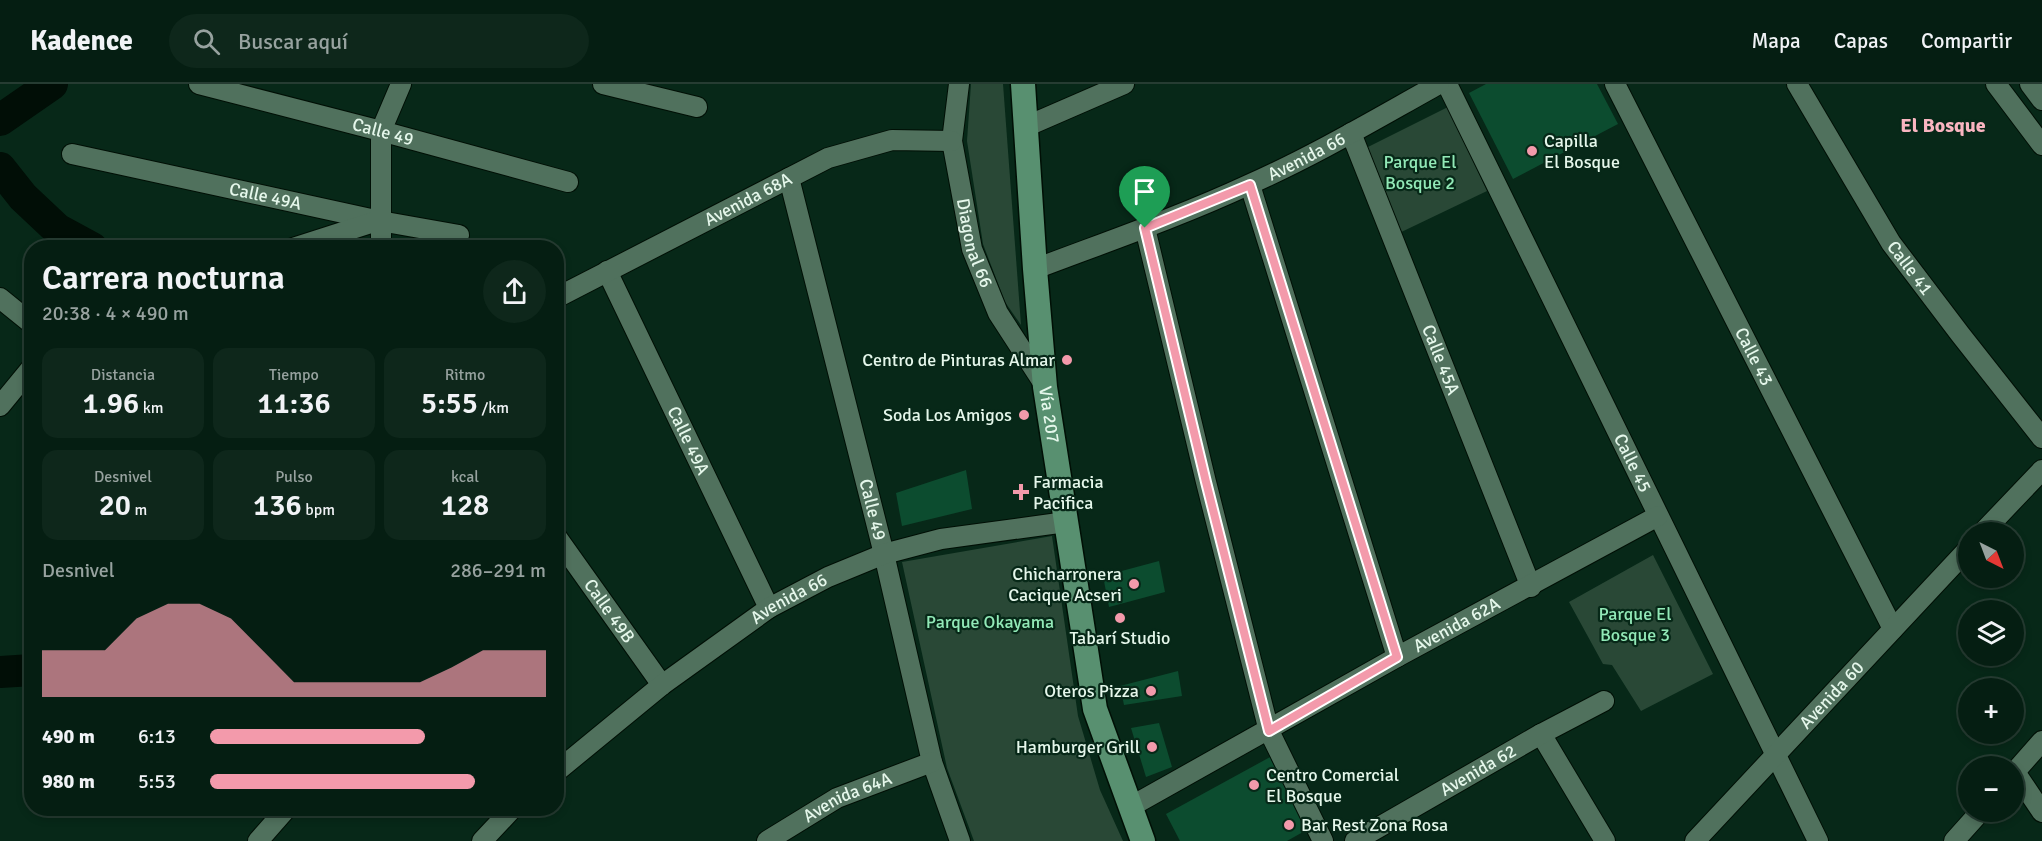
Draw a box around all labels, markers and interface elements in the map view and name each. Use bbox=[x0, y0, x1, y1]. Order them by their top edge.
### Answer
search box bbox=[169, 14, 589, 68]
text: Kadence bbox=[30, 24, 133, 58]
icon: search bbox=[190, 25, 223, 58]
text: Buscar aquí bbox=[238, 28, 348, 55]
text: Mapa bbox=[1751, 28, 1801, 54]
text: Capas bbox=[1834, 28, 1888, 54]
text: Compartir bbox=[1921, 28, 2012, 54]
street label: Calle 49 bbox=[350, 113, 416, 150]
district label: El Bosque bbox=[1900, 113, 1986, 138]
street label: Avenida 66 bbox=[1264, 127, 1349, 186]
place label: Capilla El Bosque bbox=[1544, 130, 1620, 173]
marker: Capilla El Bosque bbox=[1525, 144, 1539, 158]
park label: Parque El Bosque 2 bbox=[1383, 151, 1457, 194]
pin bbox=[1119, 166, 1170, 228]
street label: Avenida 68A bbox=[701, 168, 796, 231]
icon: arrive bbox=[1128, 175, 1161, 208]
street label: Calle 49A bbox=[227, 178, 304, 215]
street label: Diagonal 66 bbox=[952, 196, 998, 291]
street label: Calle 41 bbox=[1882, 236, 1938, 300]
text: Carrera nocturna bbox=[42, 258, 285, 299]
button: share bbox=[483, 260, 546, 323]
text: 20:38 · 4 × 490 m bbox=[42, 301, 189, 326]
street label: Calle 45A bbox=[1417, 322, 1465, 398]
street label: Calle 43 bbox=[1730, 324, 1778, 389]
place label: Centro de Pinturas Almar bbox=[862, 349, 1055, 371]
marker: Centro de Pinturas Almar bbox=[1060, 353, 1074, 367]
text: Distancia bbox=[91, 365, 155, 385]
text: Tiempo bbox=[269, 365, 319, 385]
text: Ritmo bbox=[445, 365, 485, 385]
text: 1.96 bbox=[82, 385, 139, 422]
text: 11:36 bbox=[257, 385, 331, 422]
text: 5:55 bbox=[421, 385, 478, 422]
street label: Vía 207 bbox=[1034, 385, 1065, 445]
text: km bbox=[139, 398, 164, 418]
text: /km bbox=[478, 398, 509, 418]
street label: Calle 49A bbox=[663, 403, 714, 478]
place label: Soda Los Amigos bbox=[883, 404, 1012, 426]
marker: Soda Los Amigos bbox=[1017, 408, 1031, 422]
street label: Calle 45 bbox=[1609, 430, 1656, 496]
text: Desnivel bbox=[94, 467, 152, 487]
text: Pulso bbox=[275, 467, 313, 487]
text: kcal bbox=[451, 467, 479, 487]
place label: Farmacia Pacifica bbox=[1033, 471, 1104, 514]
street label: Calle 49 bbox=[854, 477, 891, 543]
marker: Farmacia Pacifica bbox=[1014, 485, 1028, 499]
text: 20 bbox=[99, 487, 131, 524]
text: 136 bbox=[253, 487, 302, 524]
text: 128 bbox=[441, 487, 489, 524]
text: m bbox=[131, 500, 147, 520]
text: bpm bbox=[302, 500, 335, 520]
north arrow bbox=[1958, 522, 2024, 588]
map controls bbox=[1958, 522, 2024, 822]
text: Desnivel bbox=[42, 558, 115, 583]
text: 286–291 m bbox=[450, 558, 546, 583]
place label: Chicharronera Cacique Acseri bbox=[1008, 563, 1122, 606]
street label: Avenida 66 bbox=[746, 568, 831, 629]
street label: Calle 49B bbox=[579, 575, 640, 647]
marker: Chicharronera Cacique Acseri bbox=[1127, 577, 1141, 591]
street label: Avenida 62A bbox=[1409, 592, 1504, 657]
button: layers bbox=[1958, 600, 2024, 666]
park label: Parque El Bosque 3 bbox=[1598, 603, 1672, 646]
park label: Parque Okayama bbox=[926, 611, 1054, 633]
marker: Tabarí Studio bbox=[1113, 611, 1127, 625]
place label: Tabarí Studio bbox=[1070, 627, 1170, 649]
street label: Avenida 60 bbox=[1795, 657, 1868, 733]
button: + bbox=[1958, 678, 2024, 744]
place label: Oteros Pizza bbox=[1044, 680, 1139, 702]
marker: Oteros Pizza bbox=[1144, 684, 1158, 698]
text: 490 m bbox=[42, 724, 95, 749]
text: 6:13 bbox=[138, 724, 176, 749]
place label: Hamburger Grill bbox=[1016, 736, 1140, 758]
marker: Hamburger Grill bbox=[1145, 740, 1159, 754]
street label: Avenida 62 bbox=[1436, 740, 1520, 801]
button: − bbox=[1958, 756, 2024, 822]
place label: Centro Comercial El Bosque bbox=[1266, 764, 1399, 807]
street label: Avenida 64A bbox=[799, 767, 895, 827]
text: 980 m bbox=[42, 769, 95, 794]
text: 5:53 bbox=[138, 769, 176, 794]
marker: Centro Comercial El Bosque bbox=[1247, 778, 1261, 792]
place label: Bar Rest Zona Rosa bbox=[1301, 814, 1448, 836]
marker: Bar Rest Zona Rosa bbox=[1282, 818, 1296, 832]

